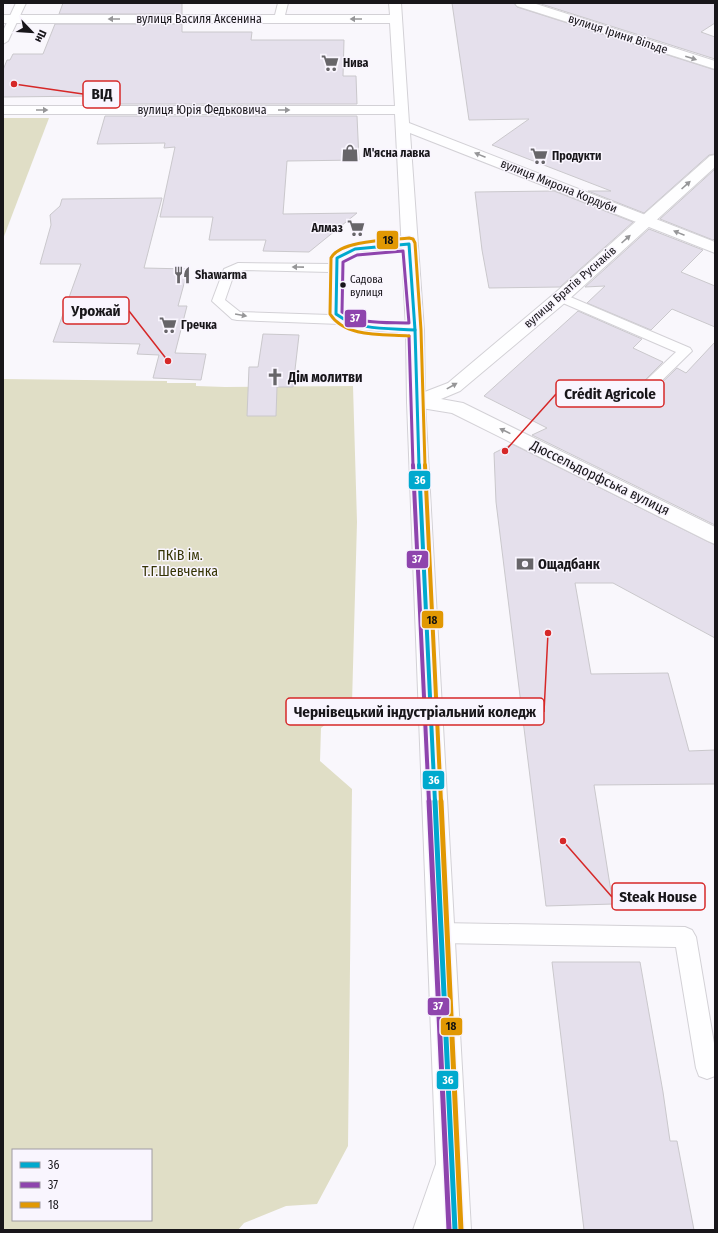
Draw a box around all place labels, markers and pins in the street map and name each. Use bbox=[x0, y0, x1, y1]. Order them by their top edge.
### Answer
supermarket icon: Нива bbox=[320, 53, 340, 73]
place label: Нива bbox=[343, 56, 369, 70]
callout: ВІД bbox=[83, 81, 120, 108]
shop icon: М'ясна лавка bbox=[340, 143, 360, 163]
place label: М'ясна лавка bbox=[363, 146, 430, 160]
supermarket icon: Продукти bbox=[529, 146, 549, 166]
place label: Продукти bbox=[552, 149, 601, 163]
supermarket icon: Алмаз bbox=[346, 218, 366, 238]
place label: Алмаз bbox=[311, 221, 344, 235]
restaurant icon: Shawarma bbox=[172, 265, 192, 285]
place label: Shawarma bbox=[195, 268, 247, 282]
place label: Садова вулиця bbox=[350, 273, 383, 299]
marker: Садова вулиця bbox=[338, 280, 348, 290]
callout: Урожай bbox=[63, 297, 129, 324]
supermarket icon: Гречка bbox=[158, 315, 178, 335]
place label: Гречка bbox=[181, 318, 217, 332]
church icon: Дім молитви bbox=[265, 367, 285, 387]
place label: Дім молитви bbox=[287, 369, 363, 386]
callout: Crédit Agricole bbox=[556, 380, 664, 407]
bank icon: Ощадбанк bbox=[515, 554, 535, 574]
place label: Ощадбанк bbox=[538, 556, 601, 573]
callout: Чернівецький індустріальний коледж bbox=[286, 698, 544, 725]
callout: Steak House bbox=[612, 883, 705, 910]

